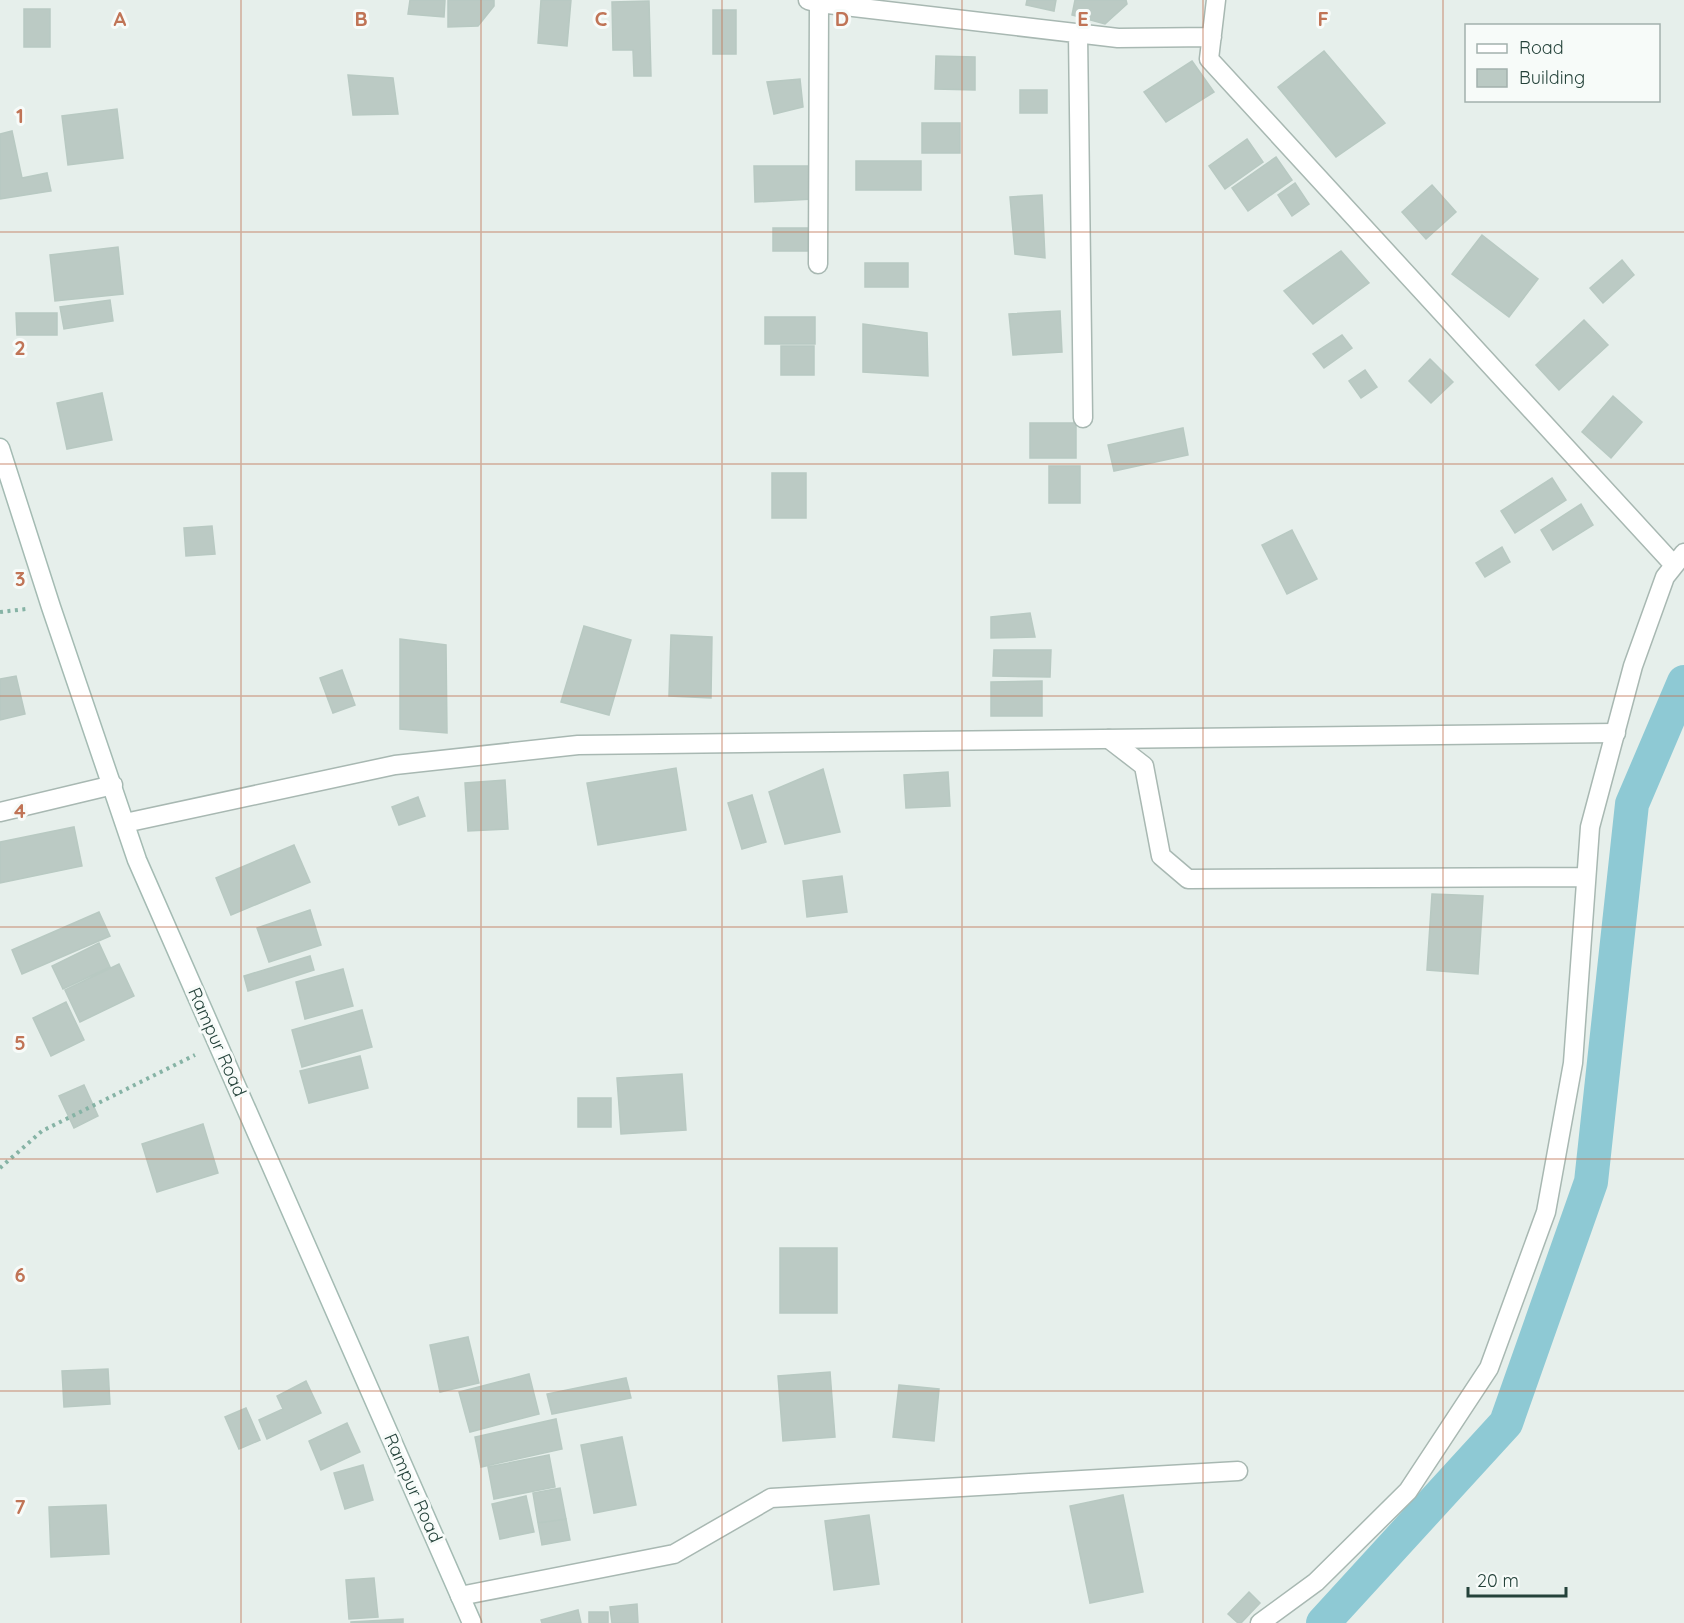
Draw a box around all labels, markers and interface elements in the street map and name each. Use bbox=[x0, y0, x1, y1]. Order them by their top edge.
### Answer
text: A bbox=[114, 6, 127, 31]
text: B bbox=[354, 6, 368, 31]
text: C bbox=[595, 6, 608, 31]
text: D bbox=[835, 6, 849, 31]
text: E bbox=[1077, 6, 1089, 31]
text: F bbox=[1317, 6, 1329, 31]
legend bbox=[1465, 24, 1660, 102]
text: Road bbox=[1519, 36, 1564, 59]
text: Building bbox=[1519, 66, 1585, 89]
text: 1 bbox=[16, 103, 24, 128]
text: 2 bbox=[14, 335, 26, 360]
text: 3 bbox=[15, 566, 25, 591]
text: 4 bbox=[14, 798, 26, 823]
street label: Rampur Road bbox=[183, 984, 252, 1100]
text: 5 bbox=[14, 1030, 26, 1055]
text: 6 bbox=[14, 1262, 26, 1287]
street label: Rampur Road bbox=[379, 1430, 448, 1546]
text: 7 bbox=[15, 1494, 26, 1519]
scale bar bbox=[1468, 1560, 1566, 1598]
text: 20 m bbox=[1477, 1569, 1519, 1592]

